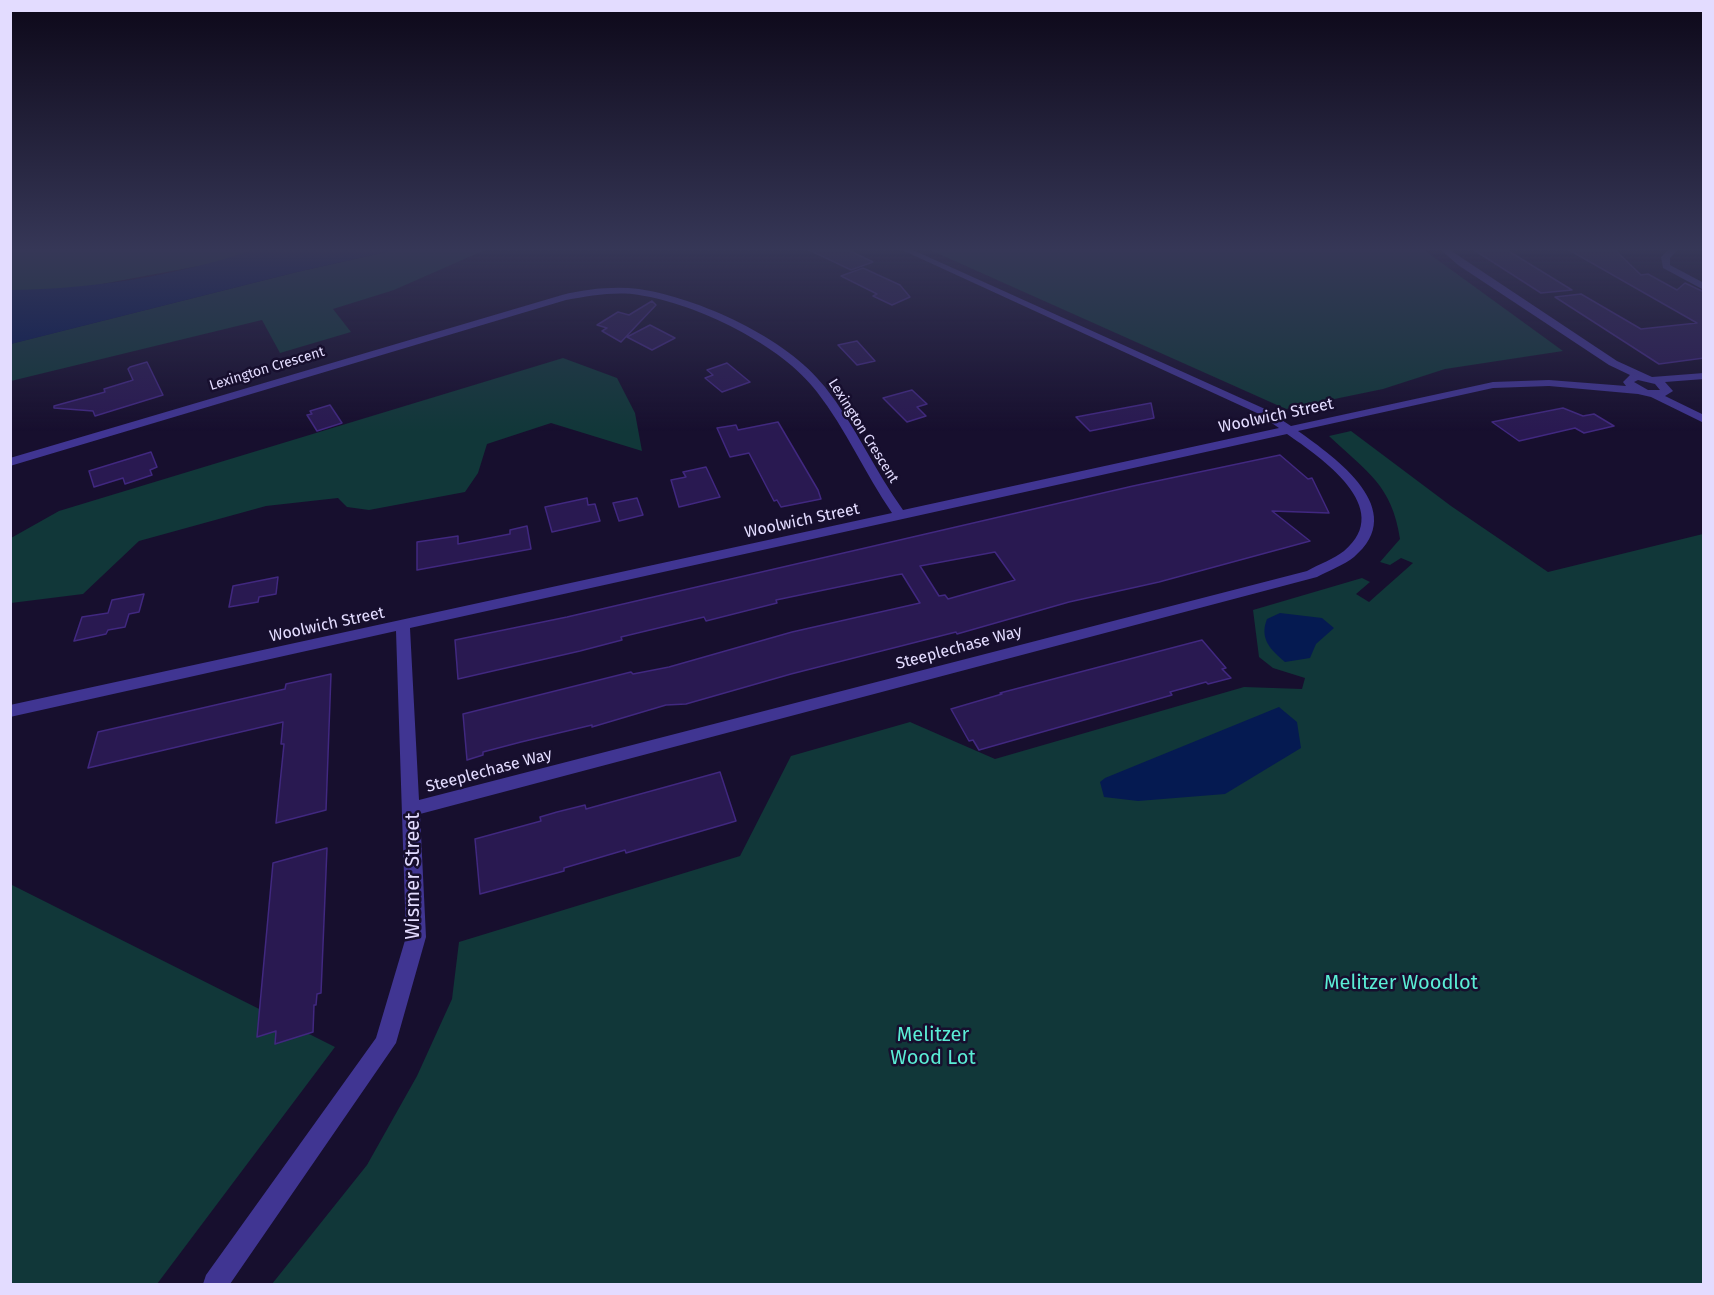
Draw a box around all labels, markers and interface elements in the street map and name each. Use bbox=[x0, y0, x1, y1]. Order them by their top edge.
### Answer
street label: Lexington Crescent bbox=[207, 344, 327, 394]
street label: Lexington Crescent bbox=[824, 376, 902, 486]
street label: Woolwich Street bbox=[1217, 394, 1335, 438]
street label: Woolwich Street bbox=[743, 499, 861, 543]
street label: Woolwich Street bbox=[268, 603, 386, 647]
street label: Steeplechase Way bbox=[894, 622, 1024, 674]
street label: Steeplechase Way bbox=[424, 745, 554, 797]
street label: Wismer Street bbox=[401, 813, 425, 939]
park label: Melitzer Woodlot bbox=[1324, 971, 1478, 995]
park label: Melitzer Wood Lot bbox=[890, 1023, 976, 1070]

